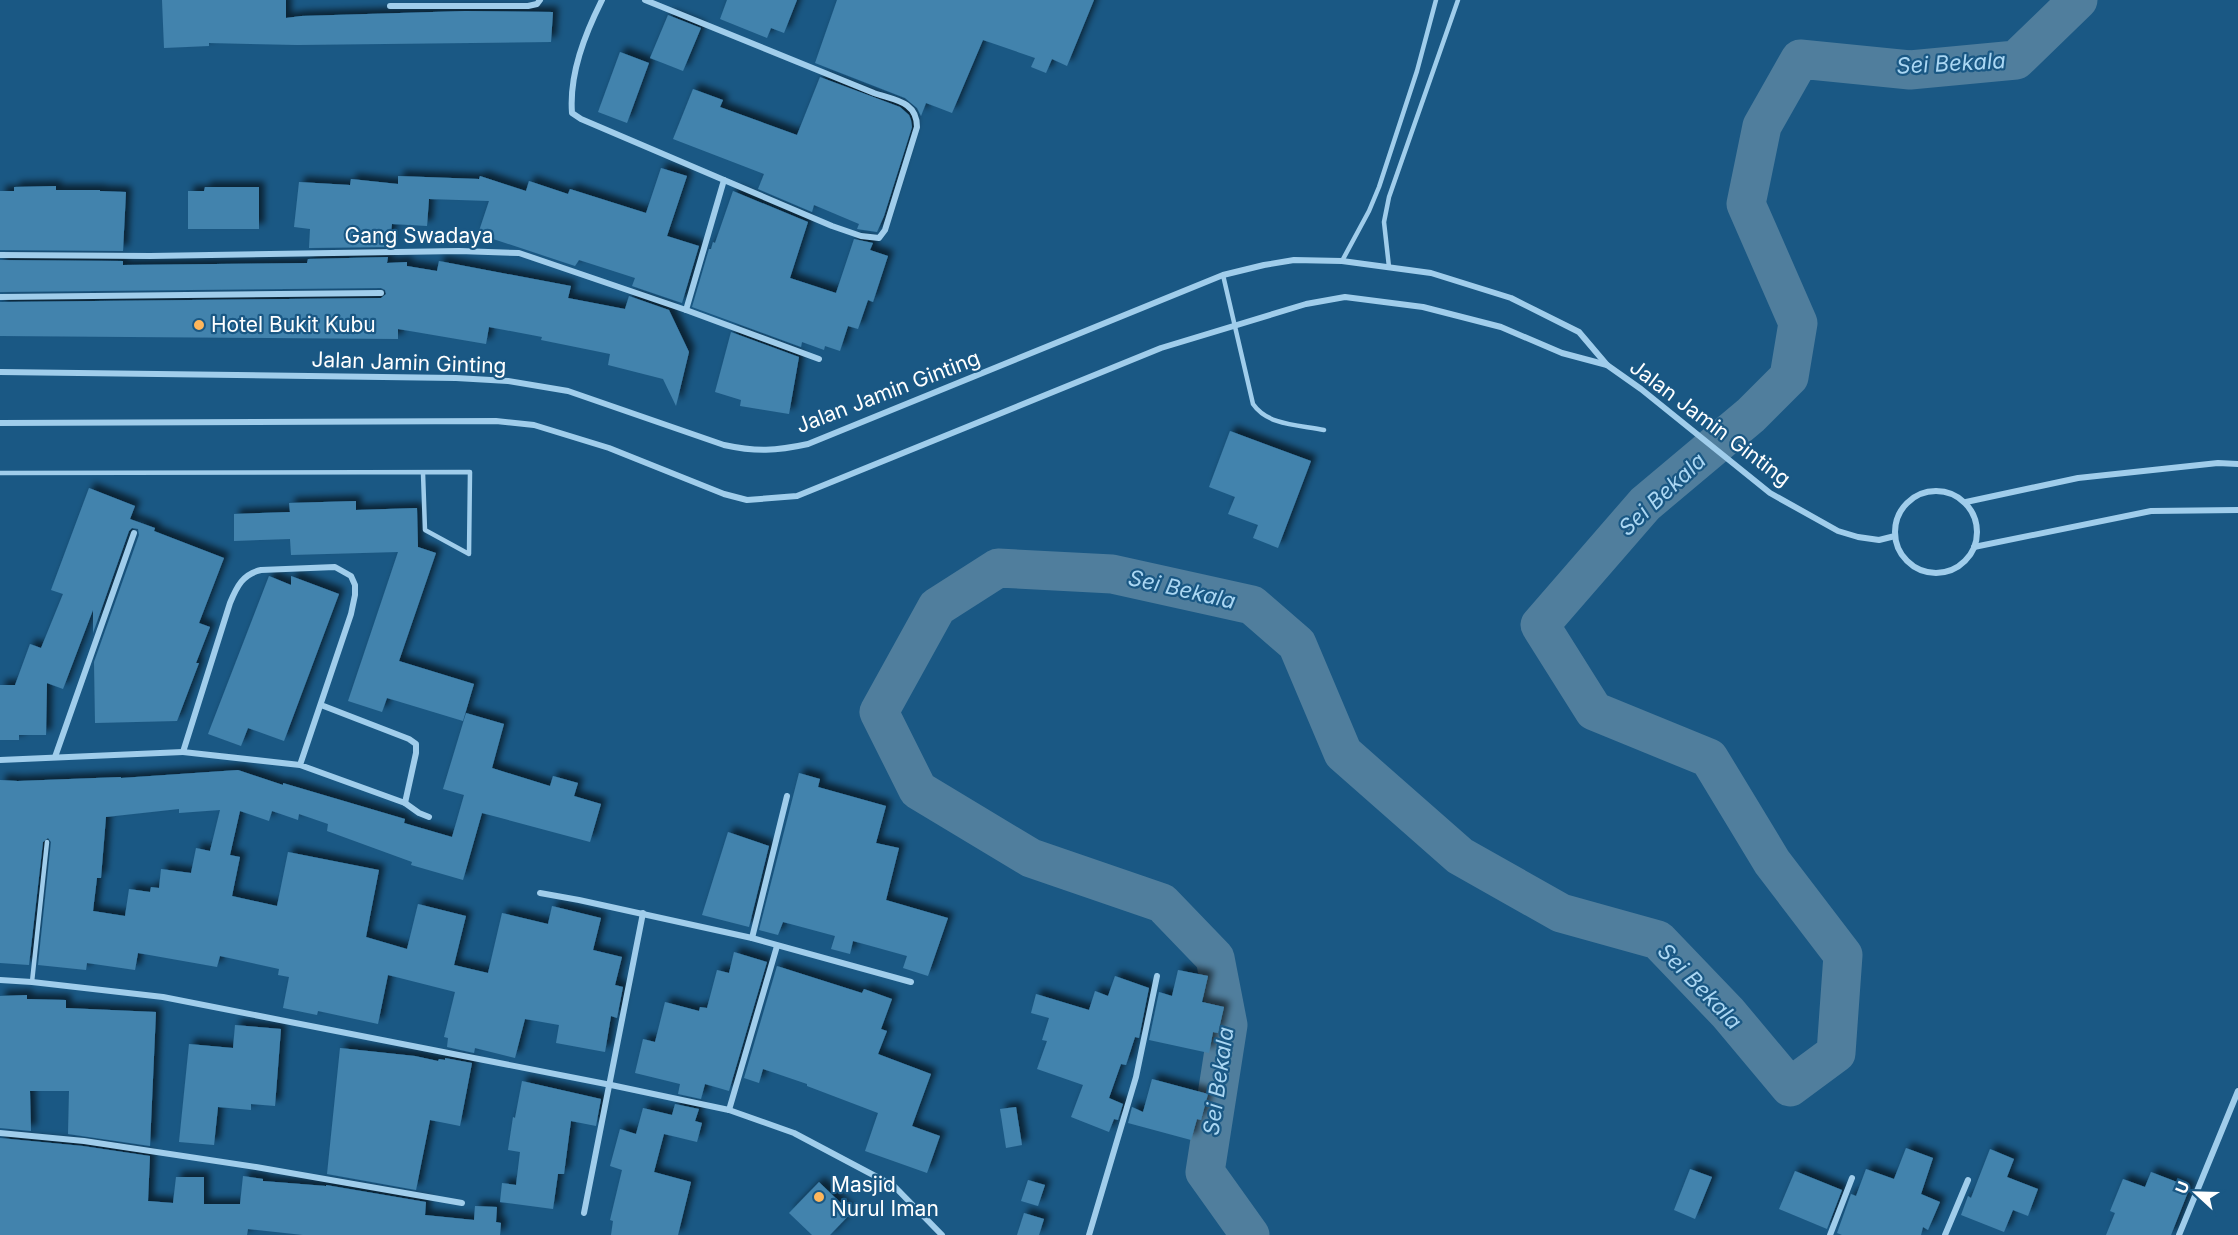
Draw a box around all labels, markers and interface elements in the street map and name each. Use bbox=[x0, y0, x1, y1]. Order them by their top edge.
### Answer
water label: Sei Bekala bbox=[1896, 47, 2006, 79]
street label: Gang Swadaya bbox=[345, 223, 493, 248]
place label: Hotel Bukit Kubu bbox=[211, 312, 376, 337]
marker: Hotel Bukit Kubu bbox=[192, 318, 206, 332]
street label: Jalan Jamin Ginting bbox=[792, 345, 983, 438]
street label: Jalan Jamin Ginting bbox=[311, 347, 507, 378]
street label: Jalan Jamin Ginting bbox=[1625, 354, 1796, 491]
water label: Sei Bekala bbox=[1613, 447, 1711, 541]
water label: Sei Bekala bbox=[1126, 564, 1238, 614]
water label: Sei Bekala bbox=[1653, 938, 1747, 1034]
water label: Sei Bekala bbox=[1198, 1025, 1238, 1137]
north arrow bbox=[2166, 1163, 2226, 1223]
place label: Masjid Nurul Iman bbox=[831, 1172, 939, 1221]
text: U bbox=[2171, 1178, 2194, 1197]
marker: Masjid Nurul Iman bbox=[812, 1190, 826, 1204]

